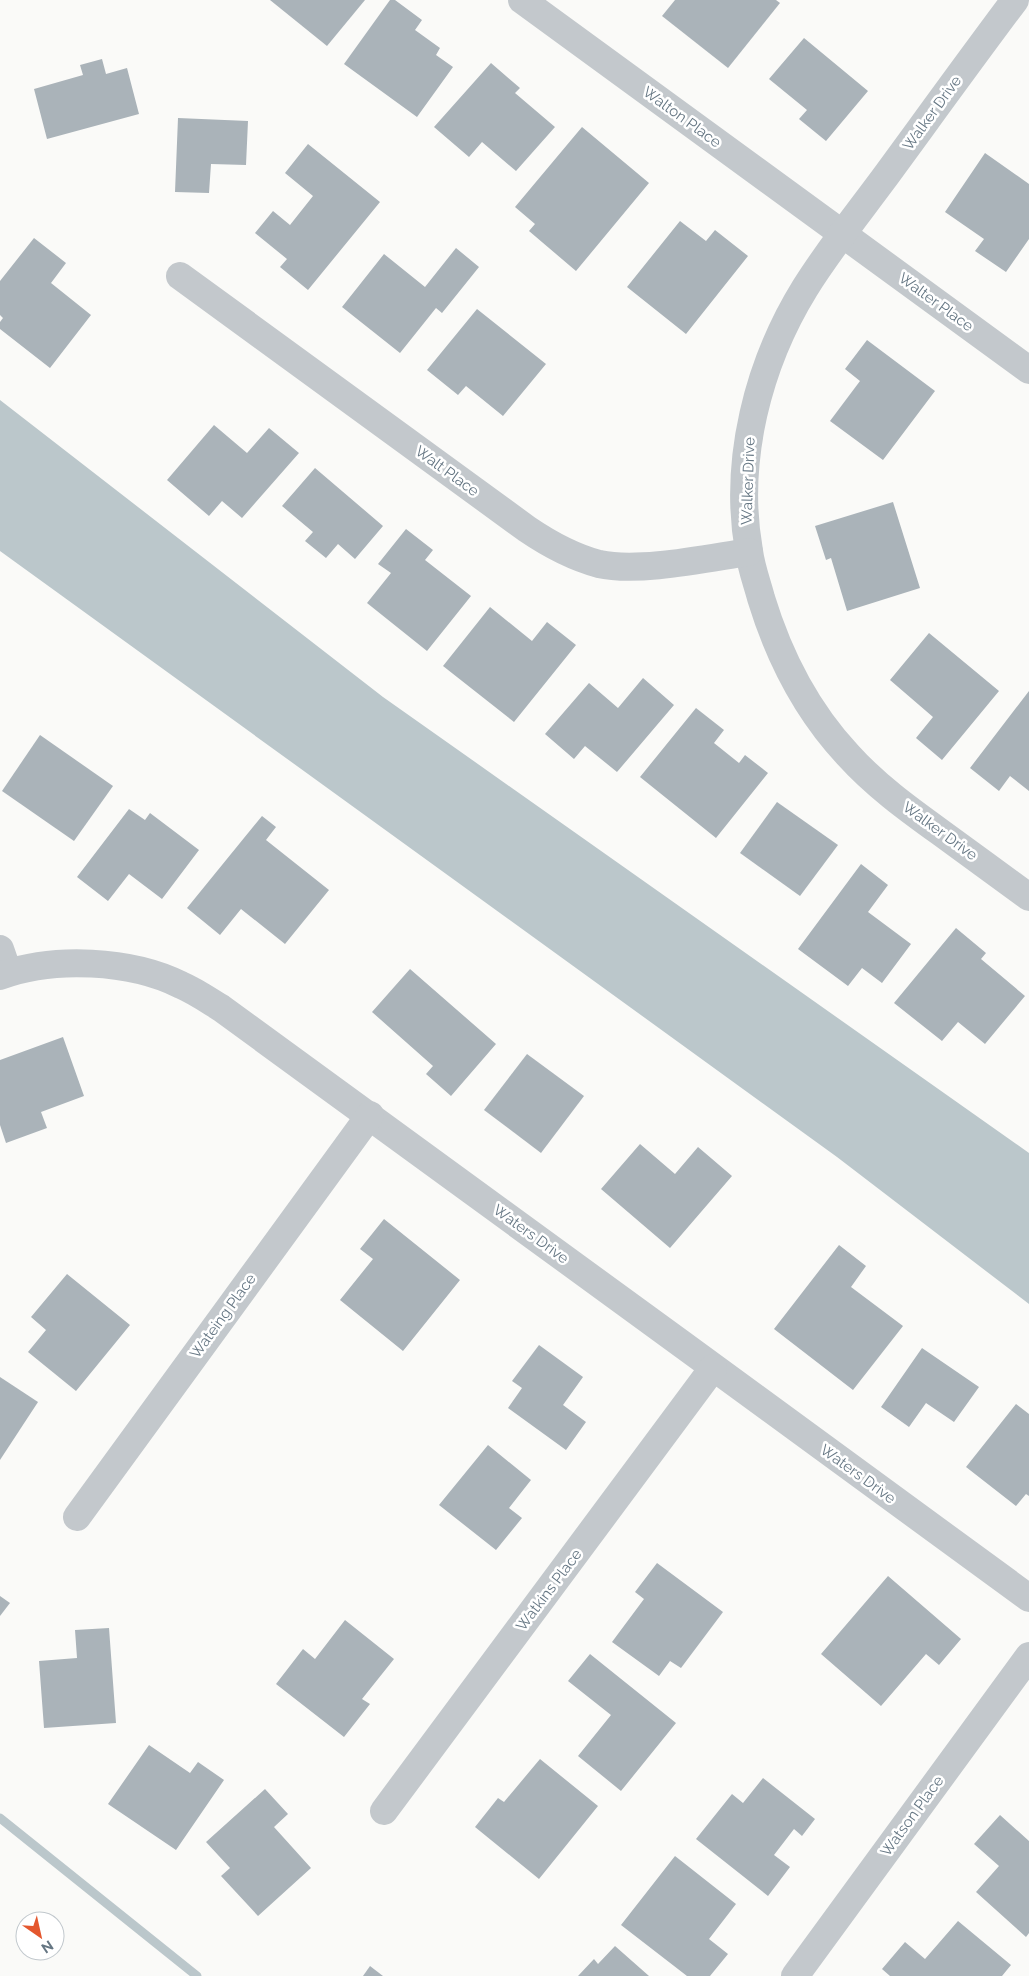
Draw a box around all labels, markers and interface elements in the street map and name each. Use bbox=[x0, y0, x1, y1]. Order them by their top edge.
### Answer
street label: Walker Drive bbox=[899, 72, 965, 154]
street label: Walton Place bbox=[639, 83, 725, 151]
street label: Walter Place bbox=[895, 269, 977, 335]
street label: Walker Drive bbox=[737, 437, 759, 525]
street label: Walt Place bbox=[412, 442, 483, 500]
street label: Walker Drive bbox=[899, 798, 981, 864]
street label: Waters Drive bbox=[490, 1201, 572, 1268]
street label: Wateing Place bbox=[186, 1270, 260, 1362]
street label: Waters Drive bbox=[817, 1441, 899, 1508]
street label: Watkins Place bbox=[512, 1545, 586, 1634]
street label: Watson Place bbox=[877, 1772, 947, 1860]
north arrow bbox=[15, 1911, 65, 1961]
text: N bbox=[38, 1937, 56, 1956]

